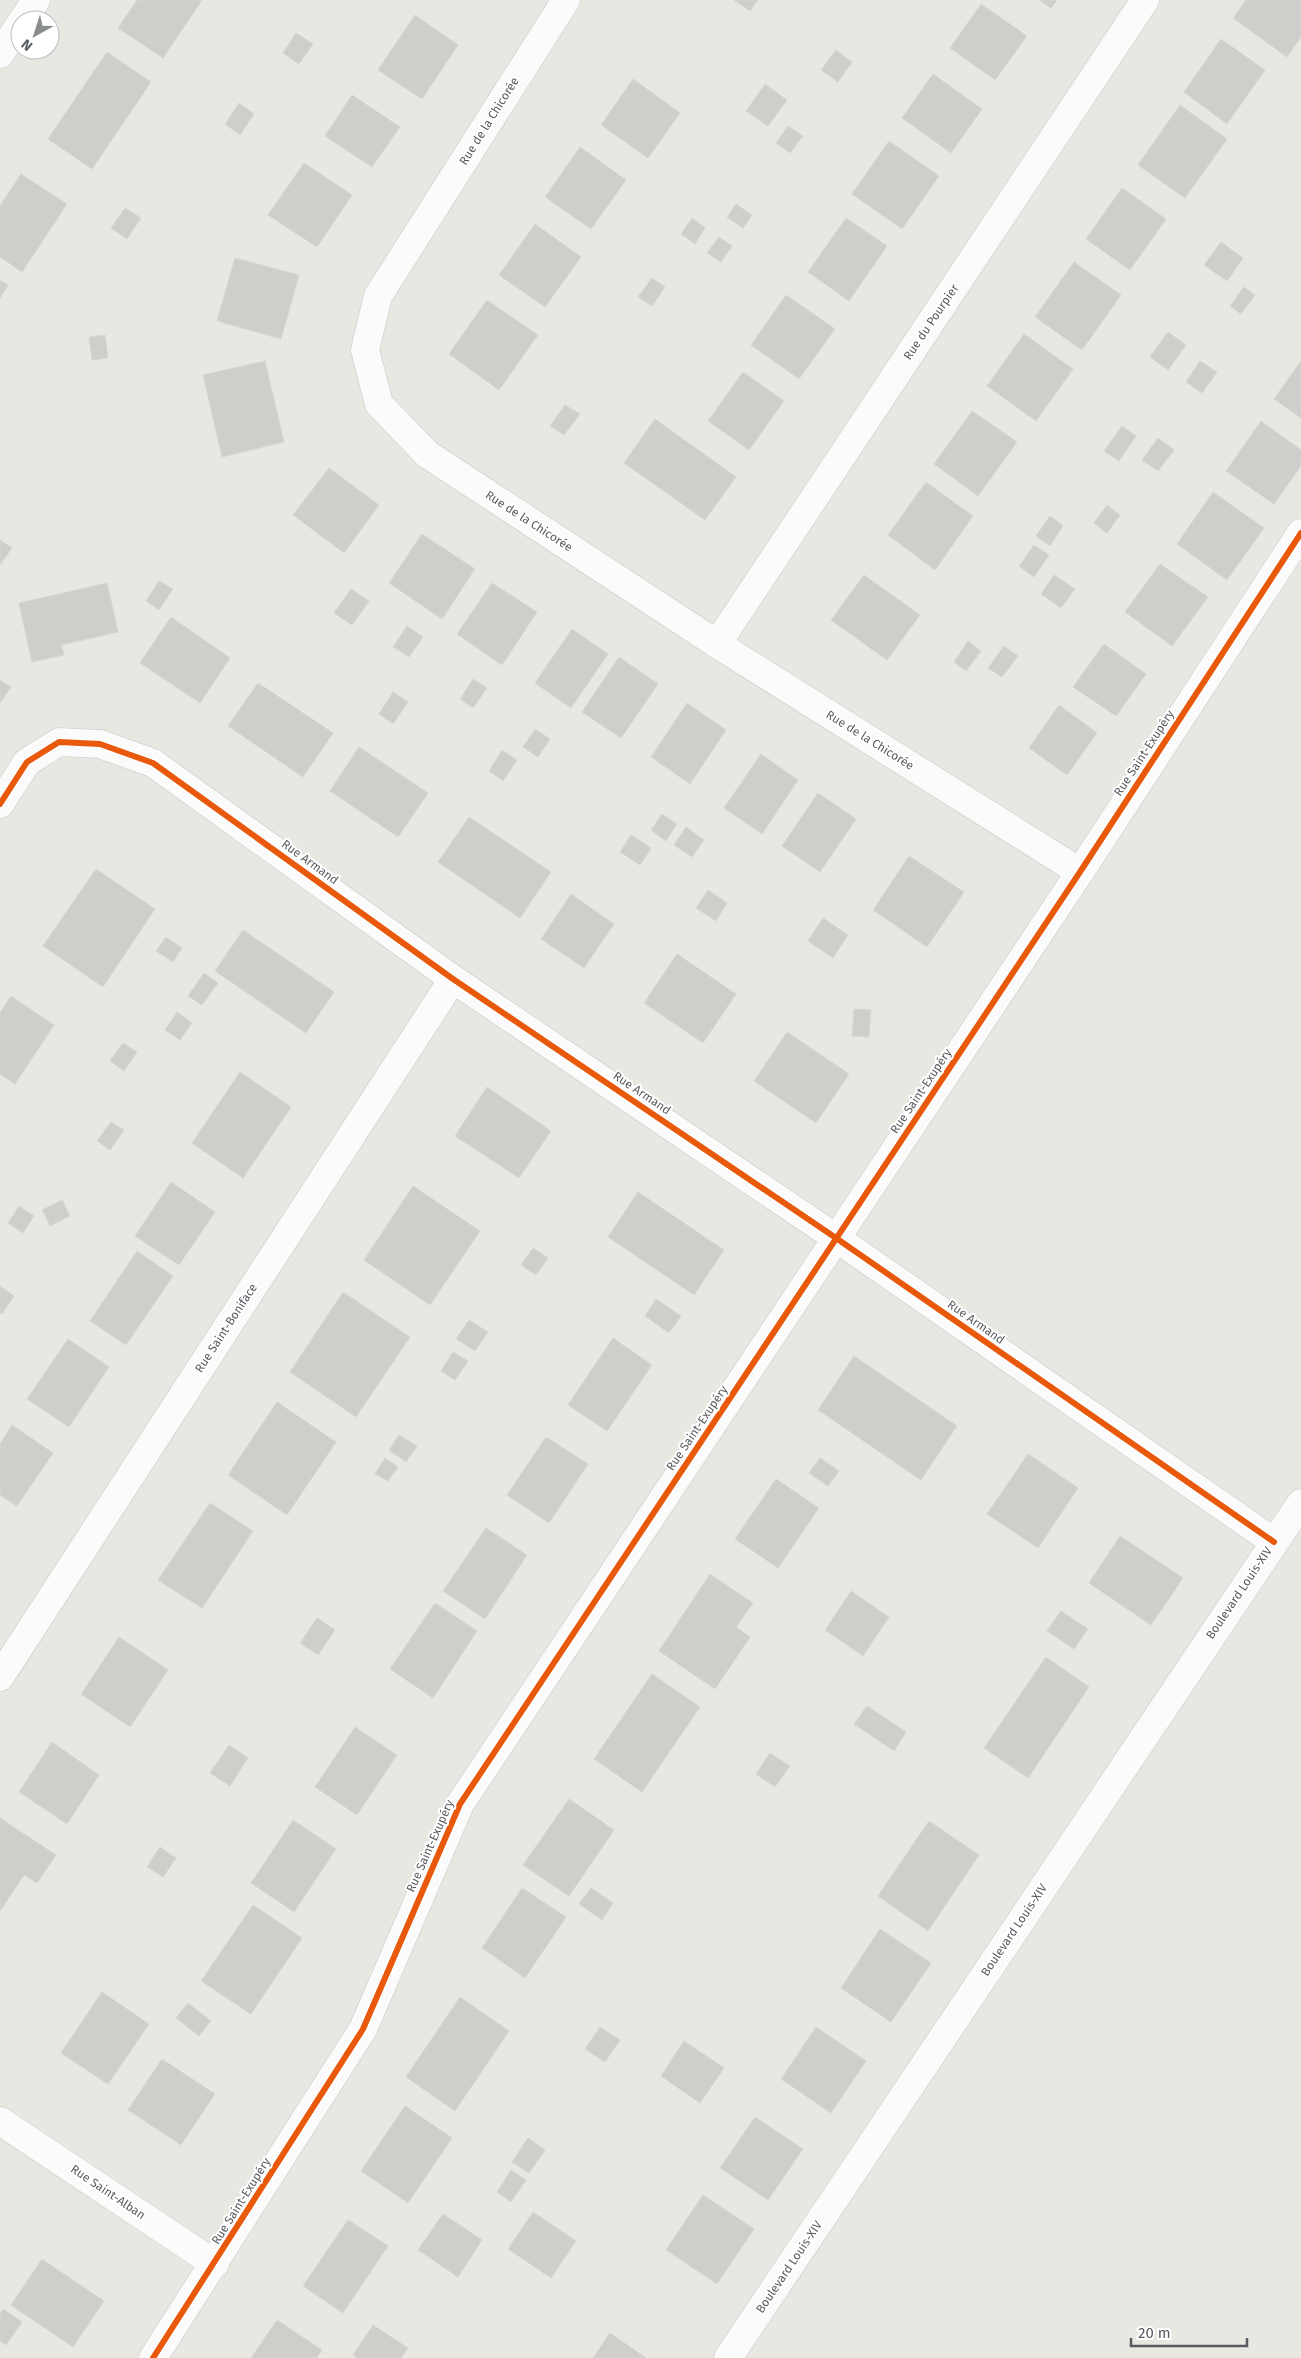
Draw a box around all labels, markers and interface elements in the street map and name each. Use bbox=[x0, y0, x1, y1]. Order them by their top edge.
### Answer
north arrow bbox=[10, 10, 60, 60]
text: N bbox=[18, 35, 36, 54]
street label: Rue de la Chicorée bbox=[456, 75, 522, 167]
street label: Rue du Pourpier bbox=[901, 281, 962, 362]
street label: Rue de la Chicorée bbox=[483, 488, 575, 554]
street label: Rue de la Chicorée bbox=[824, 707, 916, 773]
street label: Rue Saint-Exupéry bbox=[1111, 707, 1177, 799]
street label: Rue Armand bbox=[279, 837, 341, 887]
street label: Rue Saint-Exupéry bbox=[887, 1046, 955, 1136]
street label: Rue Armand bbox=[611, 1069, 673, 1117]
street label: Rue Saint-Boniface bbox=[192, 1281, 260, 1375]
street label: Rue Armand bbox=[945, 1297, 1007, 1347]
street label: Rue Saint-Exupéry bbox=[663, 1383, 731, 1473]
street label: Boulevard Louis-XIV bbox=[1203, 1544, 1275, 1642]
street label: Rue Saint-Exupéry bbox=[403, 1798, 457, 1894]
street label: Boulevard Louis-XIV bbox=[978, 1881, 1050, 1979]
street label: Rue Saint-Exupéry bbox=[209, 2155, 273, 2247]
street label: Rue Saint-Alban bbox=[68, 2162, 148, 2222]
street label: Boulevard Louis-XIV bbox=[753, 2218, 825, 2316]
scale bar bbox=[1131, 2316, 1247, 2348]
text: 20 m bbox=[1138, 2324, 1171, 2342]

